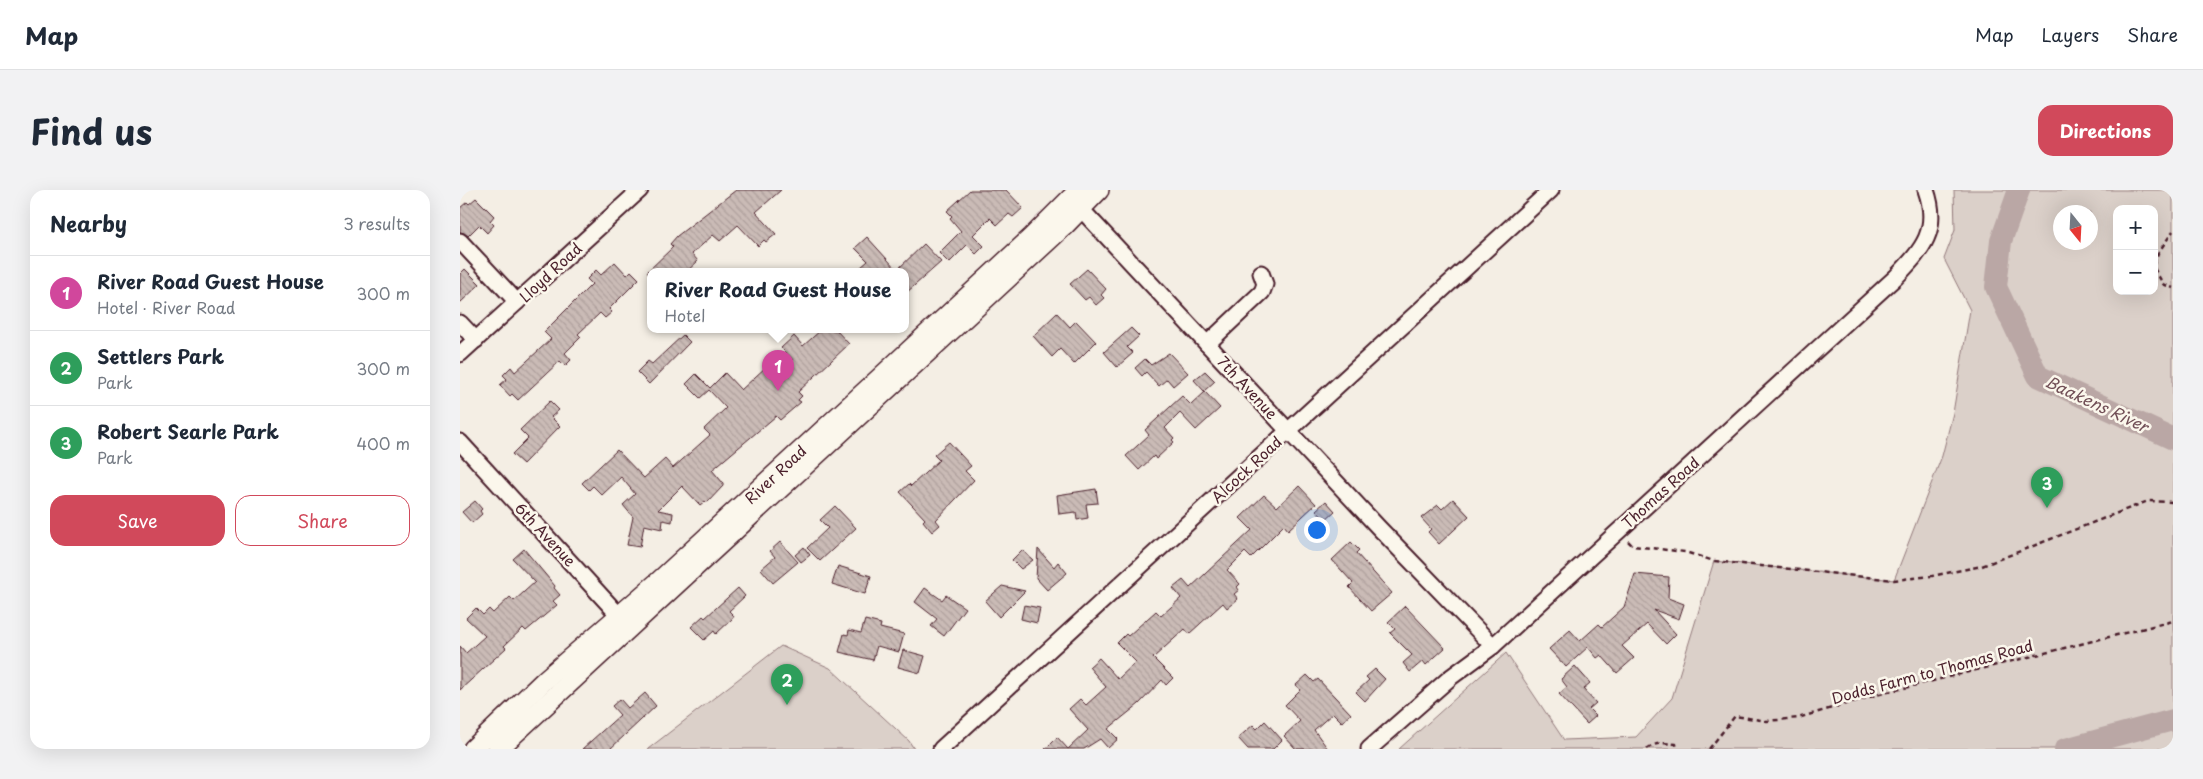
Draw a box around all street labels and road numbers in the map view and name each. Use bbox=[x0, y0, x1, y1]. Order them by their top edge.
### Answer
street label: Lloyd Road bbox=[513, 237, 587, 307]
street label: 7th Avenue bbox=[1213, 350, 1283, 424]
street label: Alcock Road bbox=[1205, 430, 1287, 508]
street label: River Road bbox=[739, 439, 811, 509]
street label: Thomas Road bbox=[1616, 451, 1704, 533]
street label: 6th Avenue bbox=[510, 497, 582, 571]
street label: Dodds Farm to Thomas Road bbox=[1829, 633, 2035, 709]

